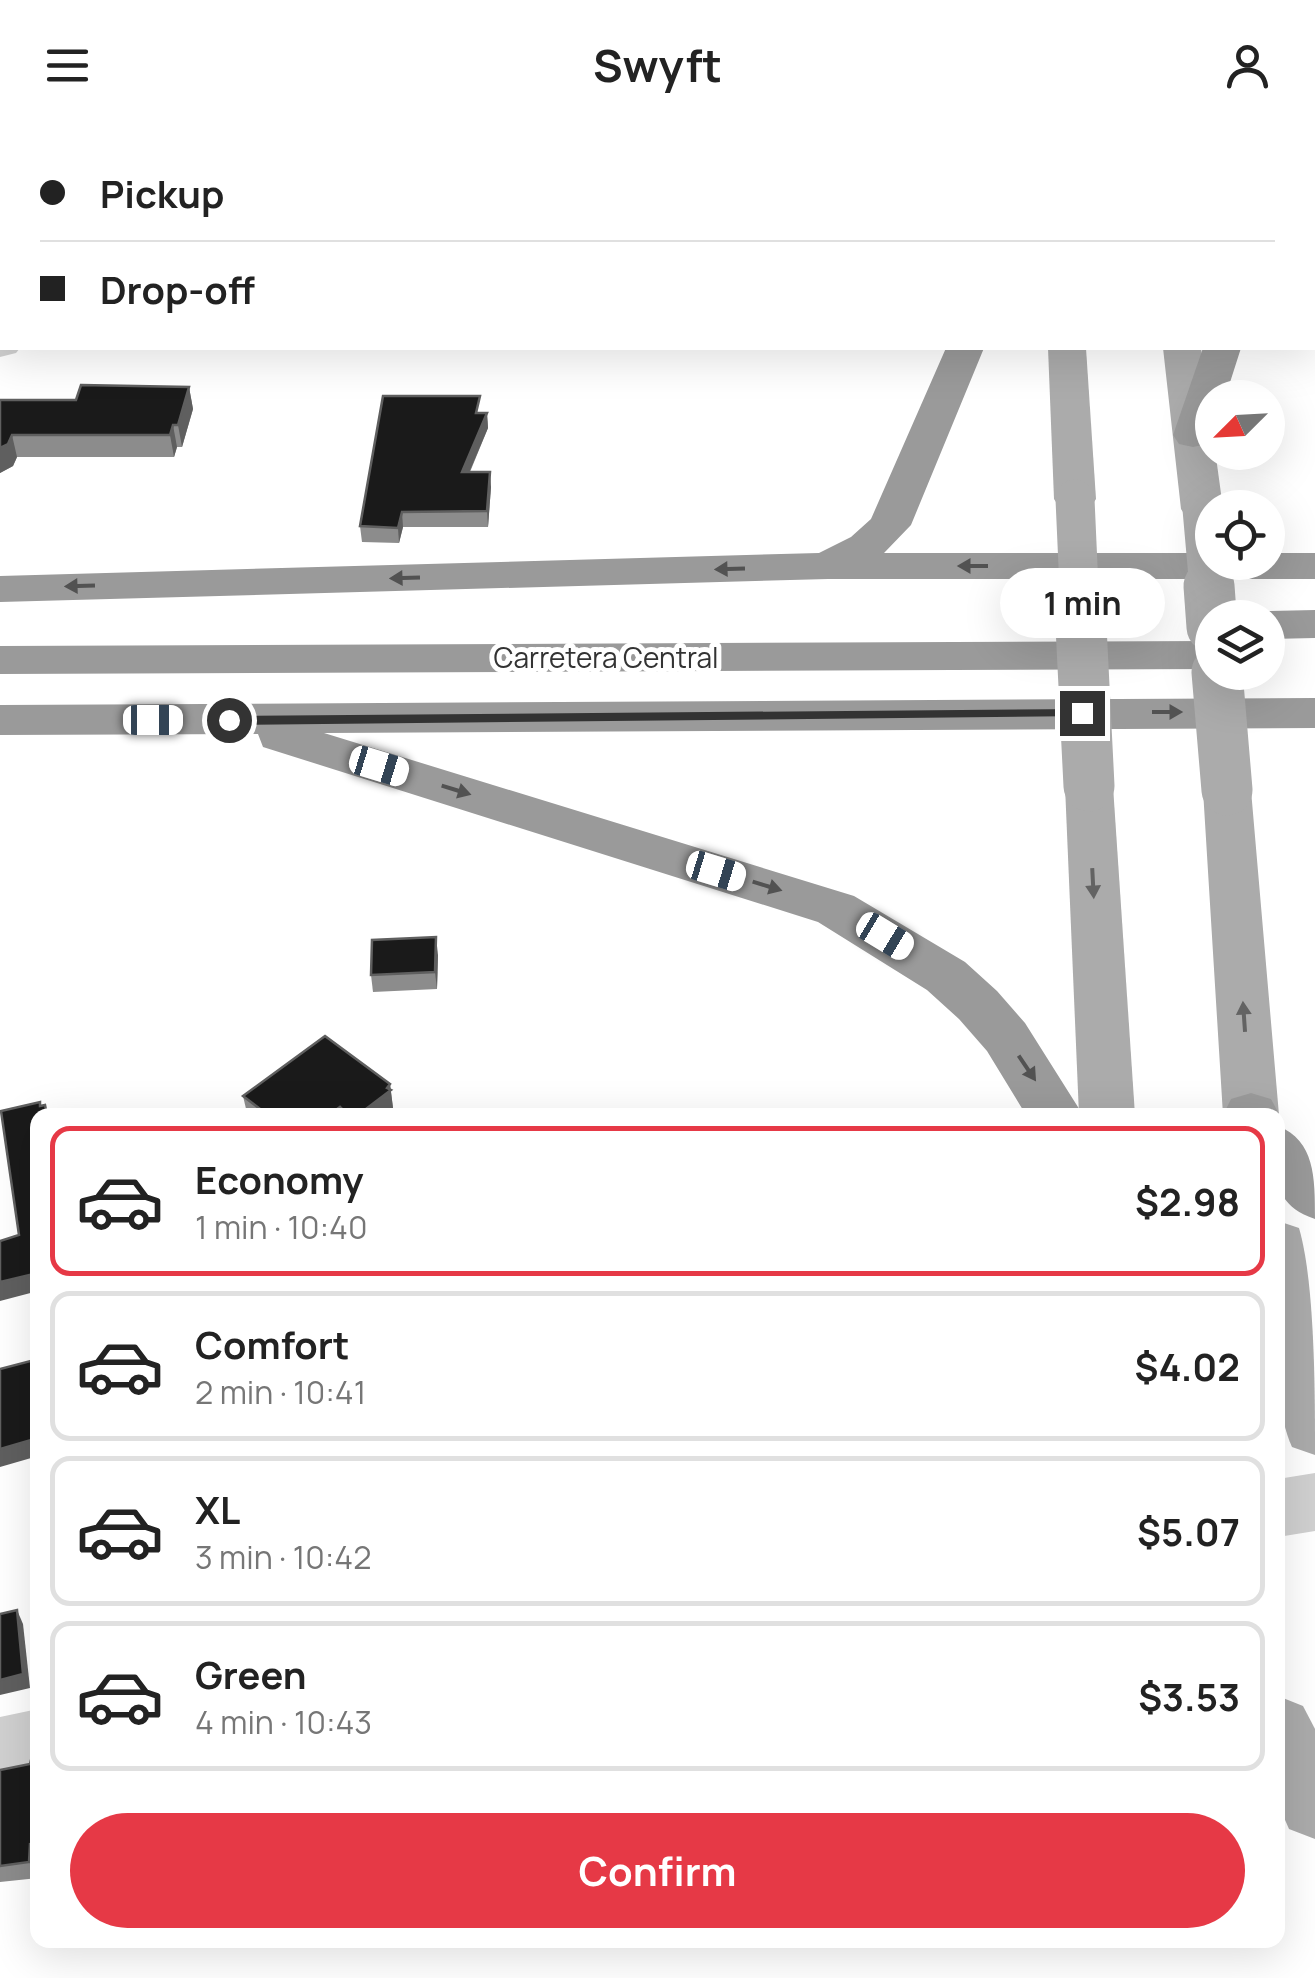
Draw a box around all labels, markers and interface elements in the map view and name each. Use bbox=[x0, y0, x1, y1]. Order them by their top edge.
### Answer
text: Swyft bbox=[593, 34, 722, 96]
icon: menu bbox=[40, 38, 95, 93]
icon: person bbox=[1220, 38, 1275, 93]
text: Pickup bbox=[100, 167, 224, 219]
text: Drop-off bbox=[100, 263, 255, 315]
north arrow bbox=[1195, 380, 1285, 470]
map controls bbox=[1195, 380, 1285, 690]
button: locate bbox=[1195, 490, 1285, 580]
one-way arrow bbox=[956, 558, 988, 574]
one-way arrow bbox=[714, 561, 746, 577]
callout: 1 min bbox=[1000, 568, 1164, 638]
one-way arrow bbox=[389, 570, 421, 586]
one-way arrow bbox=[64, 579, 96, 595]
text: 1 min bbox=[1043, 581, 1122, 625]
button: layers bbox=[1195, 600, 1285, 690]
street label: Carretera Central bbox=[493, 638, 719, 676]
route end bbox=[1060, 691, 1105, 736]
route start bbox=[207, 698, 252, 743]
one-way arrow bbox=[1151, 704, 1183, 720]
car bbox=[123, 705, 183, 735]
car bbox=[346, 743, 412, 789]
one-way arrow bbox=[441, 784, 471, 799]
car bbox=[683, 848, 749, 894]
one-way arrow bbox=[1085, 868, 1101, 900]
one-way arrow bbox=[752, 880, 782, 895]
car bbox=[852, 908, 918, 964]
one-way arrow bbox=[1235, 1000, 1251, 1032]
one-way arrow bbox=[1017, 1054, 1036, 1081]
text: Economy bbox=[195, 1153, 364, 1205]
icon: car bbox=[75, 1156, 165, 1246]
text: $2.98 bbox=[1135, 1175, 1240, 1227]
text: 1 min · 10:40 bbox=[195, 1205, 368, 1249]
text: Comfort bbox=[195, 1318, 349, 1370]
icon: car bbox=[75, 1321, 165, 1411]
text: $4.02 bbox=[1135, 1340, 1240, 1392]
text: 2 min · 10:41 bbox=[195, 1370, 366, 1414]
text: XL bbox=[195, 1483, 240, 1535]
icon: car bbox=[75, 1486, 165, 1576]
text: $5.07 bbox=[1137, 1505, 1240, 1557]
text: 3 min · 10:42 bbox=[195, 1535, 371, 1579]
text: Green bbox=[195, 1648, 307, 1700]
icon: car bbox=[75, 1651, 165, 1741]
text: $3.53 bbox=[1138, 1670, 1240, 1722]
text: 4 min · 10:43 bbox=[195, 1700, 372, 1744]
button: Confirm bbox=[70, 1813, 1245, 1928]

